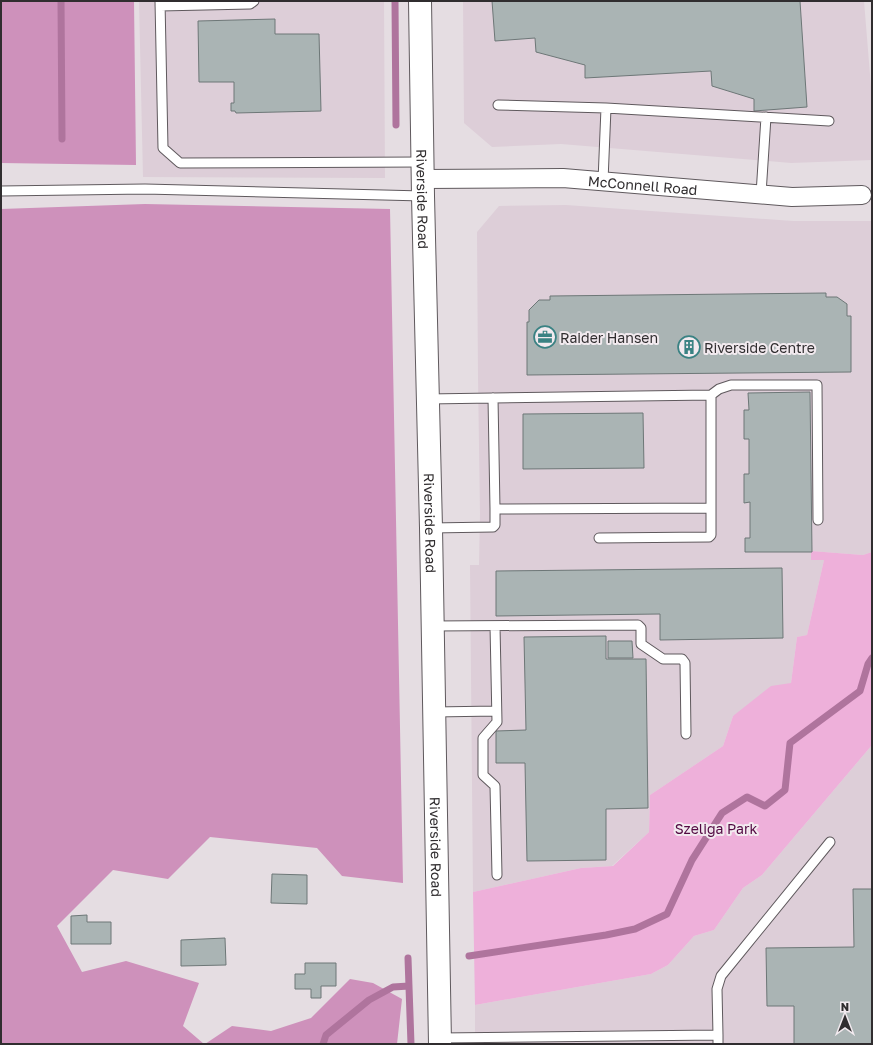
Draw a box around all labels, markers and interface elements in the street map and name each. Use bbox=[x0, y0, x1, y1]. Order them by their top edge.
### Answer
street label: Riverside Road bbox=[414, 149, 433, 249]
street label: McConnell Road bbox=[587, 172, 698, 198]
office icon: Raider Hansen bbox=[532, 324, 558, 350]
place label: Raider Hansen bbox=[560, 329, 658, 346]
building icon: Riverside Centre bbox=[676, 334, 702, 360]
place label: Riverside Centre bbox=[704, 339, 815, 356]
street label: Riverside Road bbox=[421, 473, 440, 573]
street label: Riverside Road bbox=[427, 797, 446, 897]
park label: Szeliga Park bbox=[675, 820, 757, 837]
north arrow bbox=[825, 997, 865, 1037]
text: N bbox=[841, 1000, 849, 1013]

